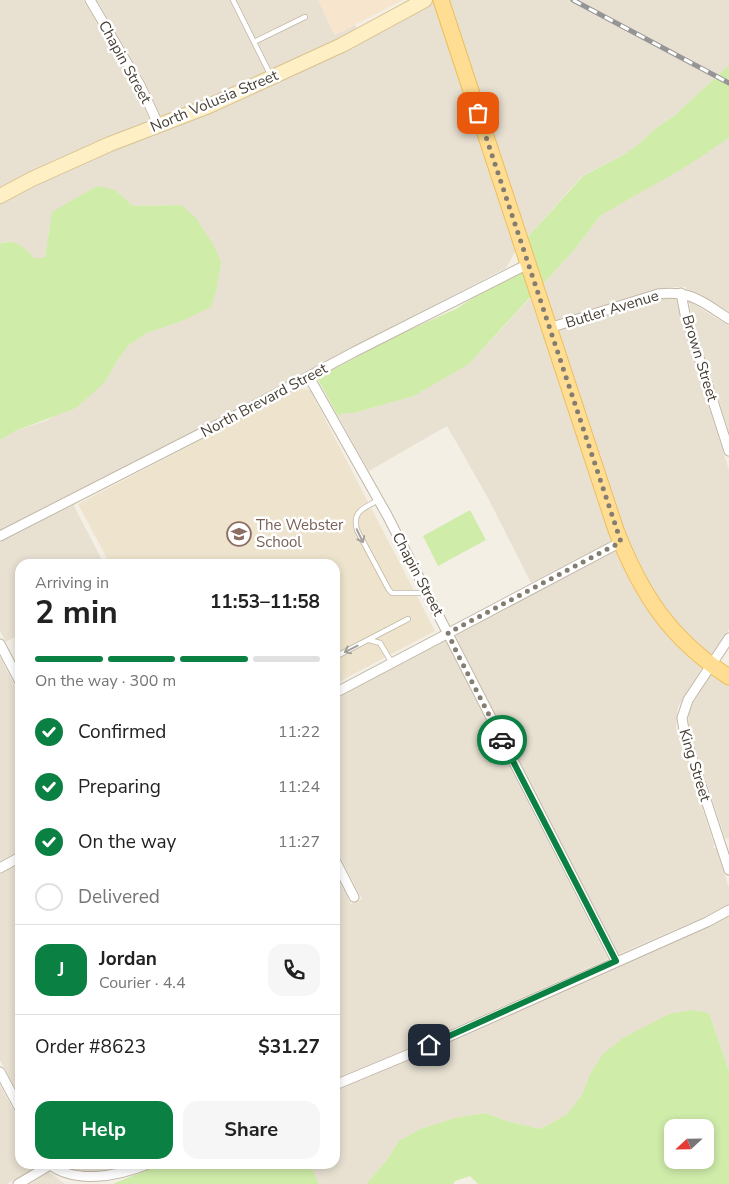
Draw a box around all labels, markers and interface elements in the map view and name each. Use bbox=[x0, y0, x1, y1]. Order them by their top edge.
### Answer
street label: Chapin Street bbox=[94, 17, 156, 108]
street label: North Volusia Street bbox=[147, 65, 282, 137]
pin bbox=[457, 92, 499, 134]
icon: bag bbox=[464, 99, 492, 127]
street label: Butler Avenue bbox=[563, 285, 661, 333]
street label: Brown Street bbox=[677, 312, 723, 404]
street label: North Brevard Street bbox=[197, 358, 331, 442]
place label: The Webster School bbox=[256, 515, 344, 552]
school or university icon: The Webster School bbox=[226, 521, 252, 547]
one-way arrow bbox=[356, 528, 366, 543]
street label: Chapin Street bbox=[388, 529, 449, 620]
text: Arriving in bbox=[35, 572, 109, 594]
text: 11:53–11:58 bbox=[210, 589, 320, 615]
text: 2 min bbox=[35, 591, 118, 634]
one-way arrow bbox=[344, 644, 359, 654]
text: On the way · 300 m bbox=[35, 670, 176, 692]
courier bbox=[477, 715, 527, 765]
icon: check bbox=[35, 718, 63, 746]
text: Confirmed bbox=[78, 719, 166, 745]
text: 11:22 bbox=[278, 721, 320, 743]
icon: car bbox=[488, 726, 516, 754]
street label: King Street bbox=[674, 726, 716, 804]
icon: check bbox=[35, 773, 63, 801]
text: Preparing bbox=[78, 774, 161, 800]
text: 11:24 bbox=[278, 776, 320, 798]
icon: check bbox=[35, 828, 63, 856]
text: On the way bbox=[78, 829, 176, 855]
text: 11:27 bbox=[278, 831, 320, 853]
text: Delivered bbox=[78, 884, 160, 910]
button: phone bbox=[268, 944, 320, 996]
text: Jordan bbox=[99, 946, 157, 972]
text: J bbox=[58, 957, 64, 983]
text: Courier · 4.4 bbox=[99, 972, 185, 994]
pin bbox=[408, 1024, 450, 1066]
icon: home bbox=[415, 1031, 443, 1059]
text: Order #8623 bbox=[35, 1034, 146, 1060]
text: $31.27 bbox=[258, 1034, 320, 1060]
button: Help bbox=[35, 1101, 173, 1159]
button: Share bbox=[183, 1101, 320, 1159]
north arrow bbox=[664, 1119, 714, 1169]
map controls bbox=[664, 1119, 714, 1169]

